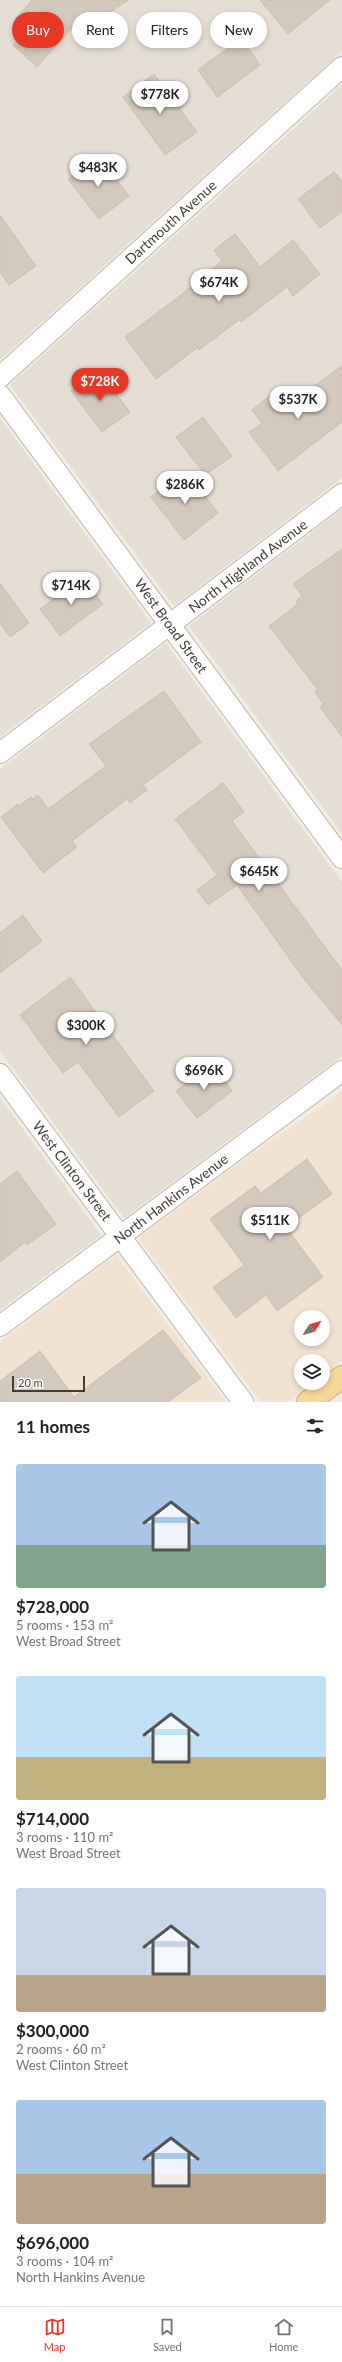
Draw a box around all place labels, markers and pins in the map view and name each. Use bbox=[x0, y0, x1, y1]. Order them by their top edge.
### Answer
pin: $778K bbox=[132, 81, 188, 115]
pin: $483K bbox=[70, 154, 126, 188]
pin: $674K bbox=[191, 269, 247, 303]
pin: $728K bbox=[72, 368, 128, 402]
pin: $537K bbox=[270, 386, 326, 420]
pin: $286K bbox=[157, 471, 213, 505]
pin: $714K bbox=[43, 572, 99, 606]
pin: $645K bbox=[231, 858, 287, 892]
pin: $300K bbox=[58, 1012, 114, 1046]
pin: $696K bbox=[176, 1057, 232, 1091]
pin: $511K bbox=[242, 1207, 298, 1241]

